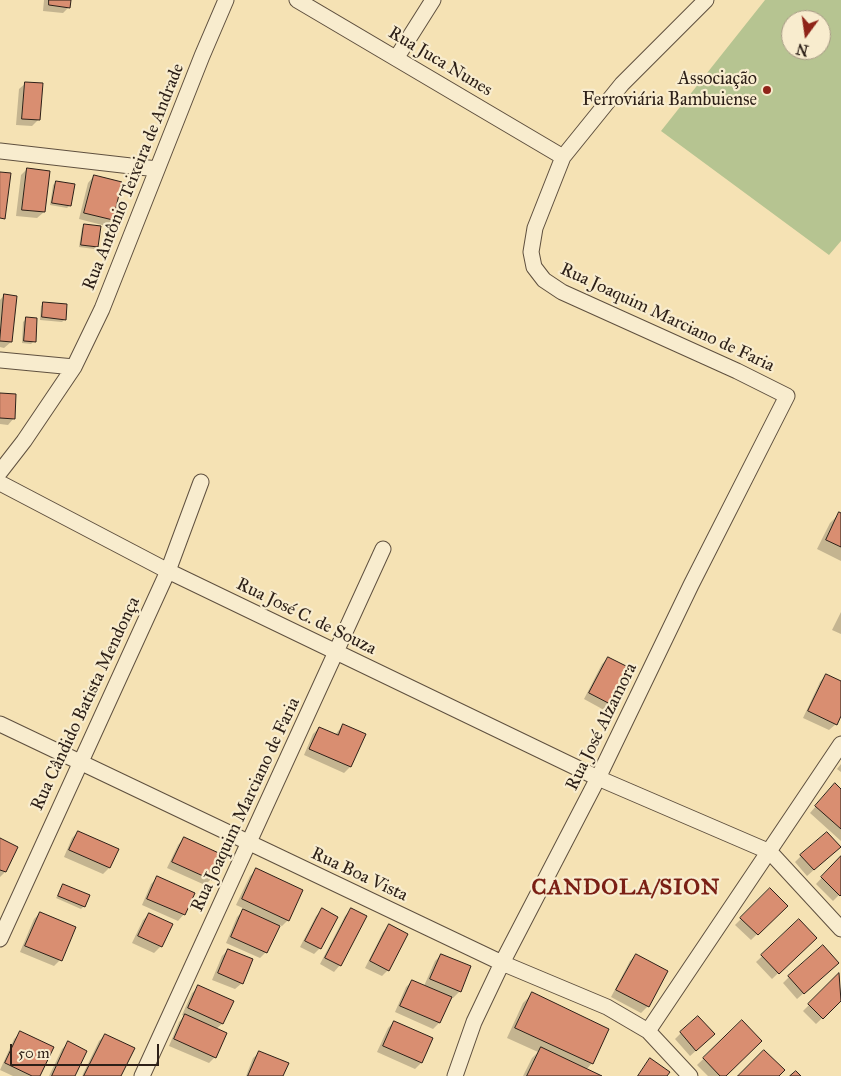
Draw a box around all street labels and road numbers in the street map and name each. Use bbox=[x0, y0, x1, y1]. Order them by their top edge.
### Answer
street label: Rua Juca Nunes bbox=[384, 22, 496, 102]
street label: Rua Antônio Teixeira de Andrade bbox=[79, 60, 189, 294]
street label: Rua Joaquim Marciano de Faria bbox=[556, 259, 778, 377]
street label: Rua José C. de Souza bbox=[233, 574, 379, 660]
street label: Rua Cândido Batista Mendonça bbox=[27, 594, 145, 814]
street label: Rua José Alzamora bbox=[562, 660, 642, 794]
street label: Rua Joaquim Marciano de Faria bbox=[187, 694, 305, 916]
street label: Rua Boa Vista bbox=[307, 843, 411, 907]

